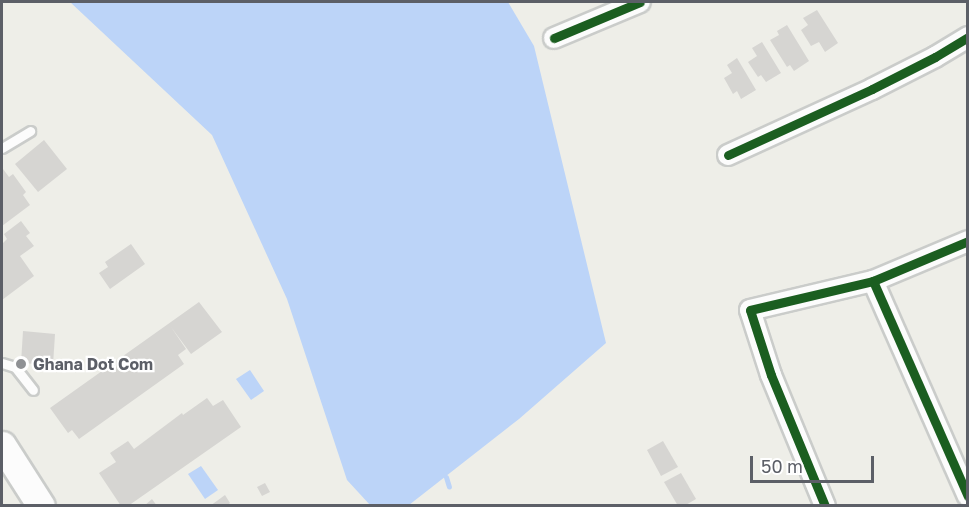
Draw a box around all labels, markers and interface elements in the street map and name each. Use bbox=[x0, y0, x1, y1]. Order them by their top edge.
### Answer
place label: Ghana Dot Com bbox=[33, 354, 153, 374]
marker: Ghana Dot Com bbox=[14, 357, 28, 371]
scale bar bbox=[753, 444, 878, 482]
text: 50 m bbox=[761, 455, 803, 477]

